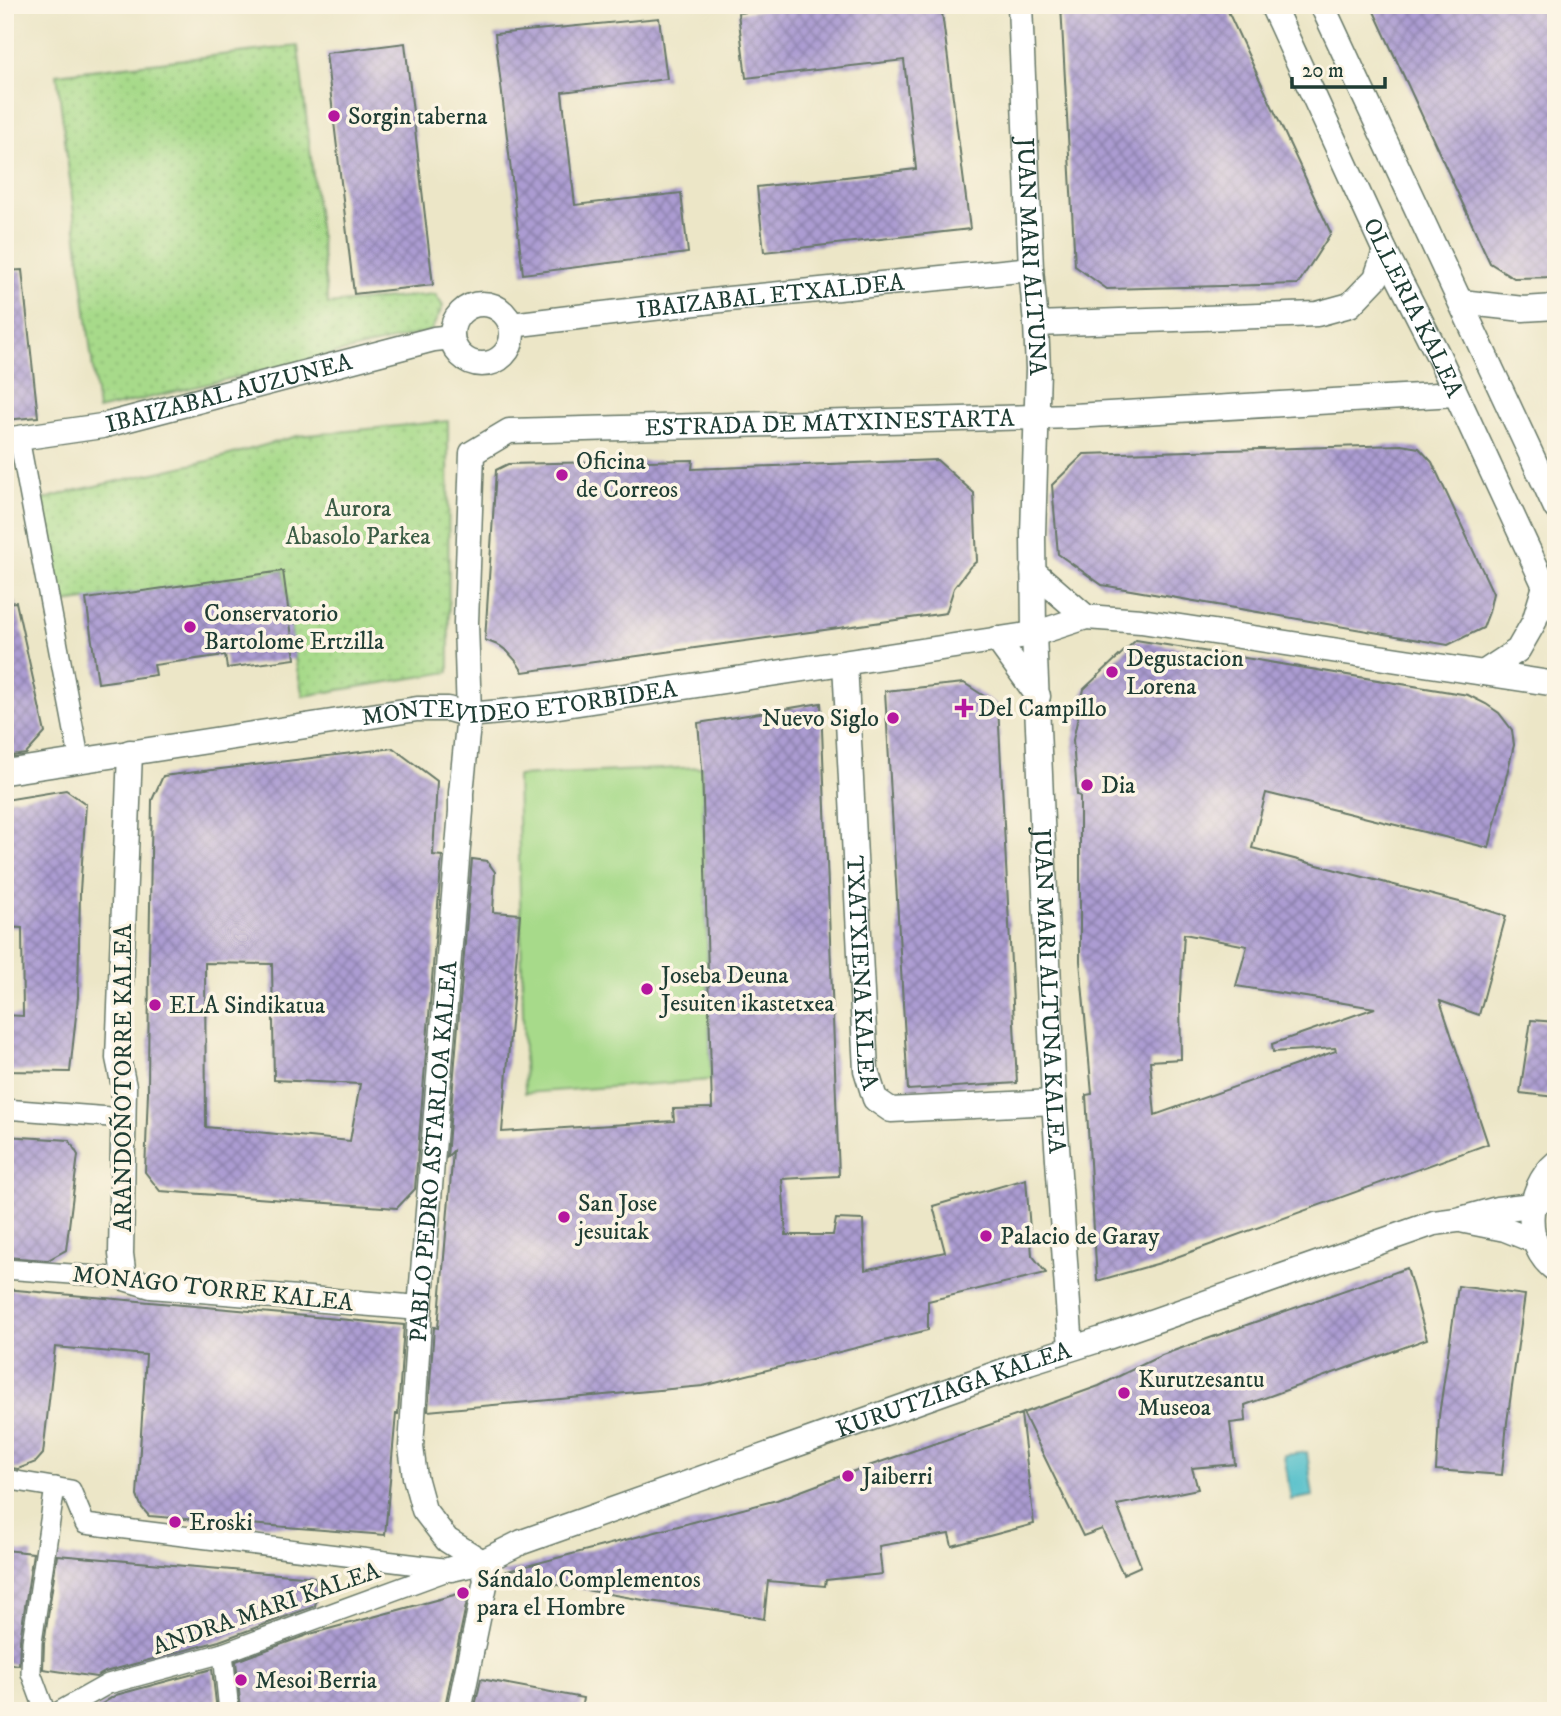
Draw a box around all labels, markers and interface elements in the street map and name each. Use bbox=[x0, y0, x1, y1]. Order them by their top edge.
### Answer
scale bar bbox=[1292, 46, 1384, 90]
text: 20 m bbox=[1302, 58, 1344, 84]
place label: Sorgin taberna bbox=[348, 102, 488, 132]
marker: Sorgin taberna bbox=[326, 108, 342, 124]
street label: JUAN MARI ALTUNA bbox=[1009, 135, 1052, 377]
street label: OLLERIA KALEA bbox=[1356, 213, 1470, 403]
street label: IBAIZABAL ETXALDEA bbox=[635, 268, 906, 326]
street label: IBAIZABAL AUZUNEA bbox=[103, 347, 356, 440]
street label: ESTRADA DE MATXINESTARTA bbox=[644, 404, 1015, 443]
place label: Oficina de Correos bbox=[576, 447, 678, 505]
marker: Oficina de Correos bbox=[554, 467, 570, 483]
park label: Aurora Abasolo Parkea bbox=[285, 494, 431, 552]
place label: Conservatorio Bartolome Ertzilla bbox=[204, 599, 385, 657]
marker: Conservatorio Bartolome Ertzilla bbox=[182, 619, 198, 635]
place label: Degustacion Lorena bbox=[1126, 644, 1244, 702]
marker: Degustacion Lorena bbox=[1104, 664, 1120, 680]
street label: MONTEVIDEO ETORBIDEA bbox=[360, 674, 680, 733]
place label: Del Campillo bbox=[978, 694, 1107, 724]
marker: Del Campillo bbox=[956, 700, 972, 716]
place label: Nuevo Siglo bbox=[762, 704, 879, 734]
marker: Nuevo Siglo bbox=[885, 710, 901, 726]
place label: Dia bbox=[1101, 771, 1136, 801]
marker: Dia bbox=[1079, 777, 1095, 793]
street label: JUAN MARI ALTUNA KALEA bbox=[1026, 826, 1072, 1155]
street label: TXATXIENA KALEA bbox=[839, 855, 885, 1094]
street label: ARANDOÑOTORRE KALEA bbox=[108, 923, 139, 1232]
street label: PABLO PEDRO ASTARLOA KALEA bbox=[404, 959, 465, 1343]
place label: Joseba Deuna Jesuiten ikastetxea bbox=[659, 961, 835, 1019]
marker: Joseba Deuna Jesuiten ikastetxea bbox=[639, 981, 655, 997]
place label: ELA Sindikatua bbox=[169, 991, 326, 1021]
marker: ELA Sindikatua bbox=[147, 997, 163, 1013]
place label: San Jose jesuitak bbox=[574, 1189, 657, 1247]
marker: San Jose jesuitak bbox=[556, 1209, 572, 1225]
place label: Palacio de Garay bbox=[1000, 1222, 1160, 1252]
marker: Palacio de Garay bbox=[978, 1228, 994, 1244]
street label: MONAGO TORRE KALEA bbox=[71, 1259, 356, 1319]
street label: KURUTZIAGA KALEA bbox=[832, 1336, 1075, 1445]
place label: Kurutzesantu Museoa bbox=[1138, 1365, 1265, 1423]
marker: Kurutzesantu Museoa bbox=[1116, 1385, 1132, 1401]
place label: Jaiberri bbox=[860, 1462, 933, 1492]
marker: Jaiberri bbox=[840, 1468, 856, 1484]
place label: Eroski bbox=[189, 1508, 253, 1538]
marker: Eroski bbox=[167, 1514, 183, 1530]
street label: ANDRA MARI KALEA bbox=[148, 1556, 385, 1662]
place label: Sándalo Complementos para el Hombre bbox=[476, 1565, 701, 1623]
marker: Sándalo Complementos para el Hombre bbox=[455, 1585, 471, 1601]
place label: Mesoi Berria bbox=[255, 1666, 378, 1696]
marker: Mesoi Berria bbox=[233, 1672, 249, 1688]

